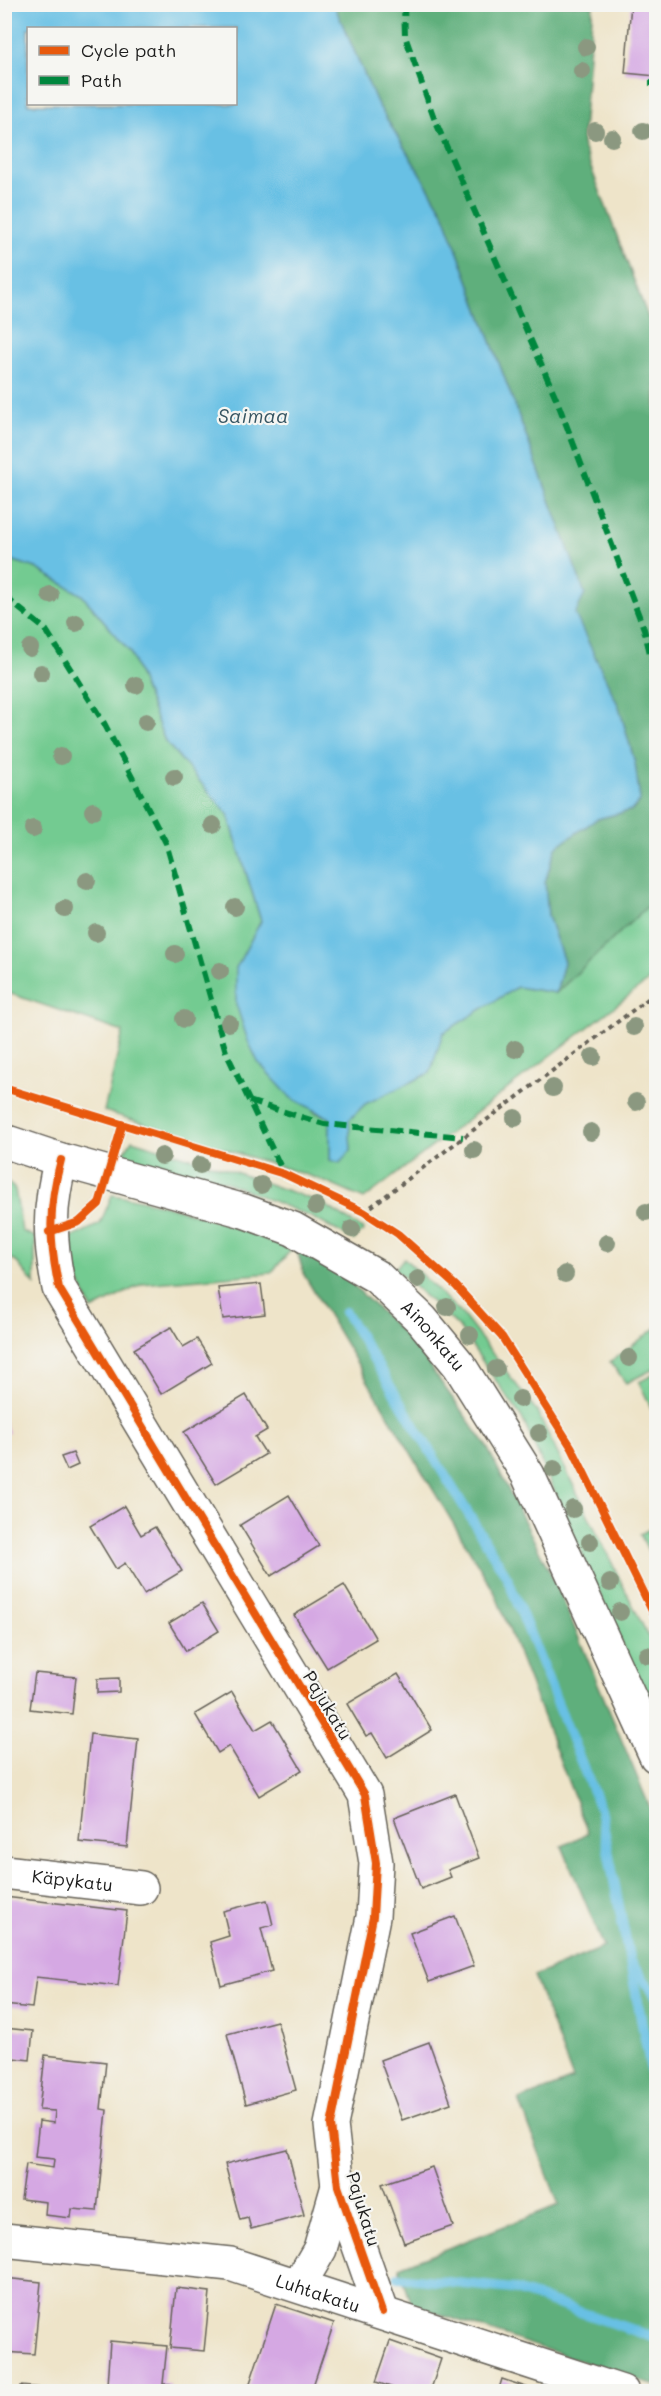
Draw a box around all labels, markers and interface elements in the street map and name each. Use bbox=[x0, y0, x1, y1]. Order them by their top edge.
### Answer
legend bbox=[27, 27, 237, 105]
text: Cycle path bbox=[81, 38, 176, 62]
text: Path bbox=[81, 68, 121, 92]
water label: Saimaa bbox=[218, 402, 288, 428]
street label: Ainonkatu bbox=[396, 1294, 471, 1376]
street label: Pajukatu bbox=[298, 1666, 358, 1744]
street label: Käpykatu bbox=[31, 1863, 114, 1897]
street label: Pajukatu bbox=[341, 2169, 387, 2249]
street label: Luhtakatu bbox=[273, 2268, 363, 2318]

